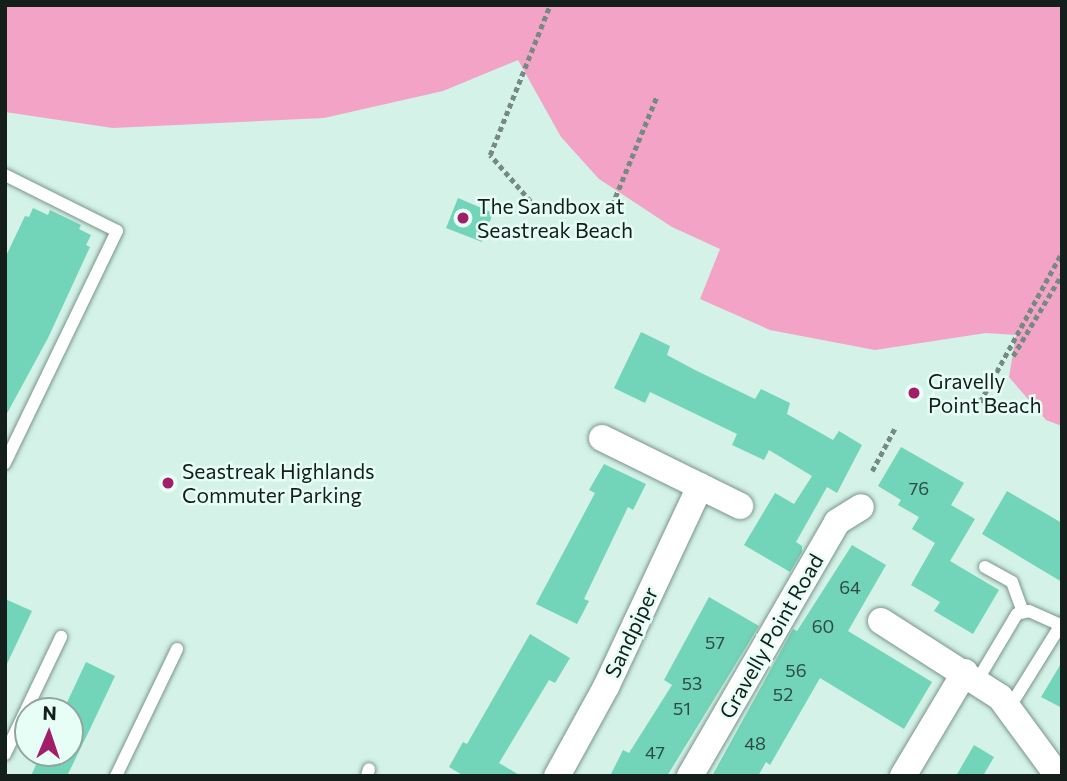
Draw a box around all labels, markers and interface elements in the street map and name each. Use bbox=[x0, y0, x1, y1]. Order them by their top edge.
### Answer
place label: The Sandbox at Seastreak Beach bbox=[477, 193, 633, 243]
marker: The Sandbox at Seastreak Beach bbox=[455, 210, 471, 226]
place label: Gravelly Point Beach bbox=[928, 368, 1041, 418]
marker: Gravelly Point Beach bbox=[906, 385, 922, 401]
place label: Seastreak Highlands Commuter Parking bbox=[182, 458, 375, 508]
marker: Seastreak Highlands Commuter Parking bbox=[160, 475, 176, 491]
house number: 76 bbox=[909, 477, 929, 499]
street label: Gravelly Point Road bbox=[714, 549, 828, 723]
house number: 64 bbox=[839, 576, 861, 598]
street label: Sandpiper bbox=[599, 583, 663, 681]
house number: 60 bbox=[812, 615, 834, 637]
house number: 57 bbox=[705, 631, 725, 653]
house number: 56 bbox=[785, 659, 807, 681]
house number: 53 bbox=[682, 672, 702, 694]
house number: 52 bbox=[773, 683, 793, 705]
north arrow bbox=[14, 697, 84, 767]
house number: 51 bbox=[673, 697, 691, 719]
text: N bbox=[42, 701, 57, 724]
house number: 48 bbox=[744, 732, 766, 754]
house number: 47 bbox=[645, 741, 665, 763]

